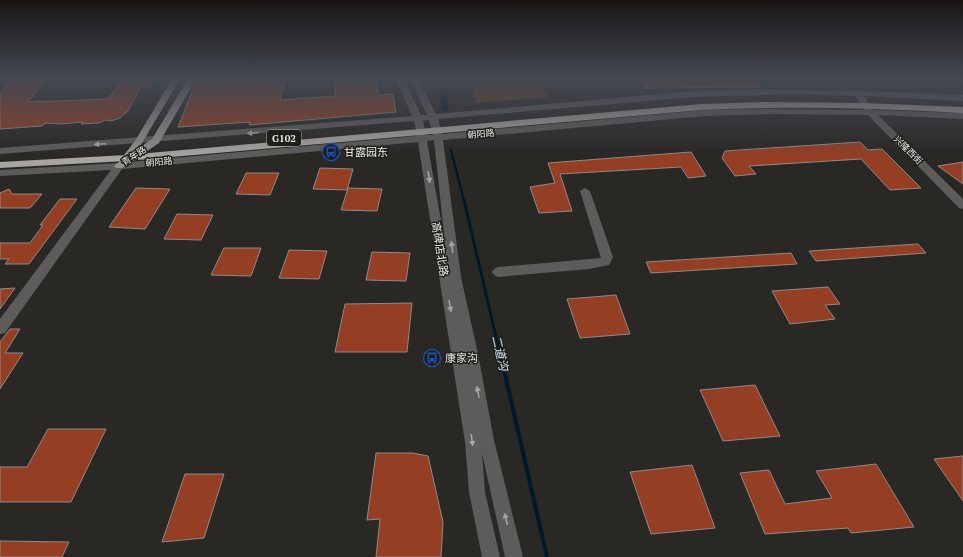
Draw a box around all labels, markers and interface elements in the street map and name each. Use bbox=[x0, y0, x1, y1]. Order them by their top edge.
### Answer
street label: 朝阳路 bbox=[467, 127, 495, 141]
one-way arrow bbox=[247, 129, 259, 136]
road number: G102 bbox=[267, 130, 301, 146]
street label: 兴隆西街 bbox=[891, 133, 925, 167]
one-way arrow bbox=[94, 141, 106, 148]
bus stop icon: 甘露园东 bbox=[321, 142, 341, 162]
street label: 青年路 bbox=[119, 143, 149, 169]
place label: 甘露园东 bbox=[344, 145, 388, 159]
street label: 朝阳路 bbox=[145, 155, 173, 169]
one-way arrow bbox=[426, 171, 432, 183]
street label: 高碑店北路 bbox=[429, 221, 451, 277]
one-way arrow bbox=[448, 241, 455, 253]
one-way arrow bbox=[447, 299, 453, 312]
water label: 二道沟 bbox=[489, 334, 512, 374]
bus stop icon: 康家沟 bbox=[422, 348, 442, 368]
place label: 康家沟 bbox=[445, 351, 478, 365]
one-way arrow bbox=[474, 386, 480, 398]
one-way arrow bbox=[469, 433, 475, 446]
one-way arrow bbox=[502, 513, 508, 525]

